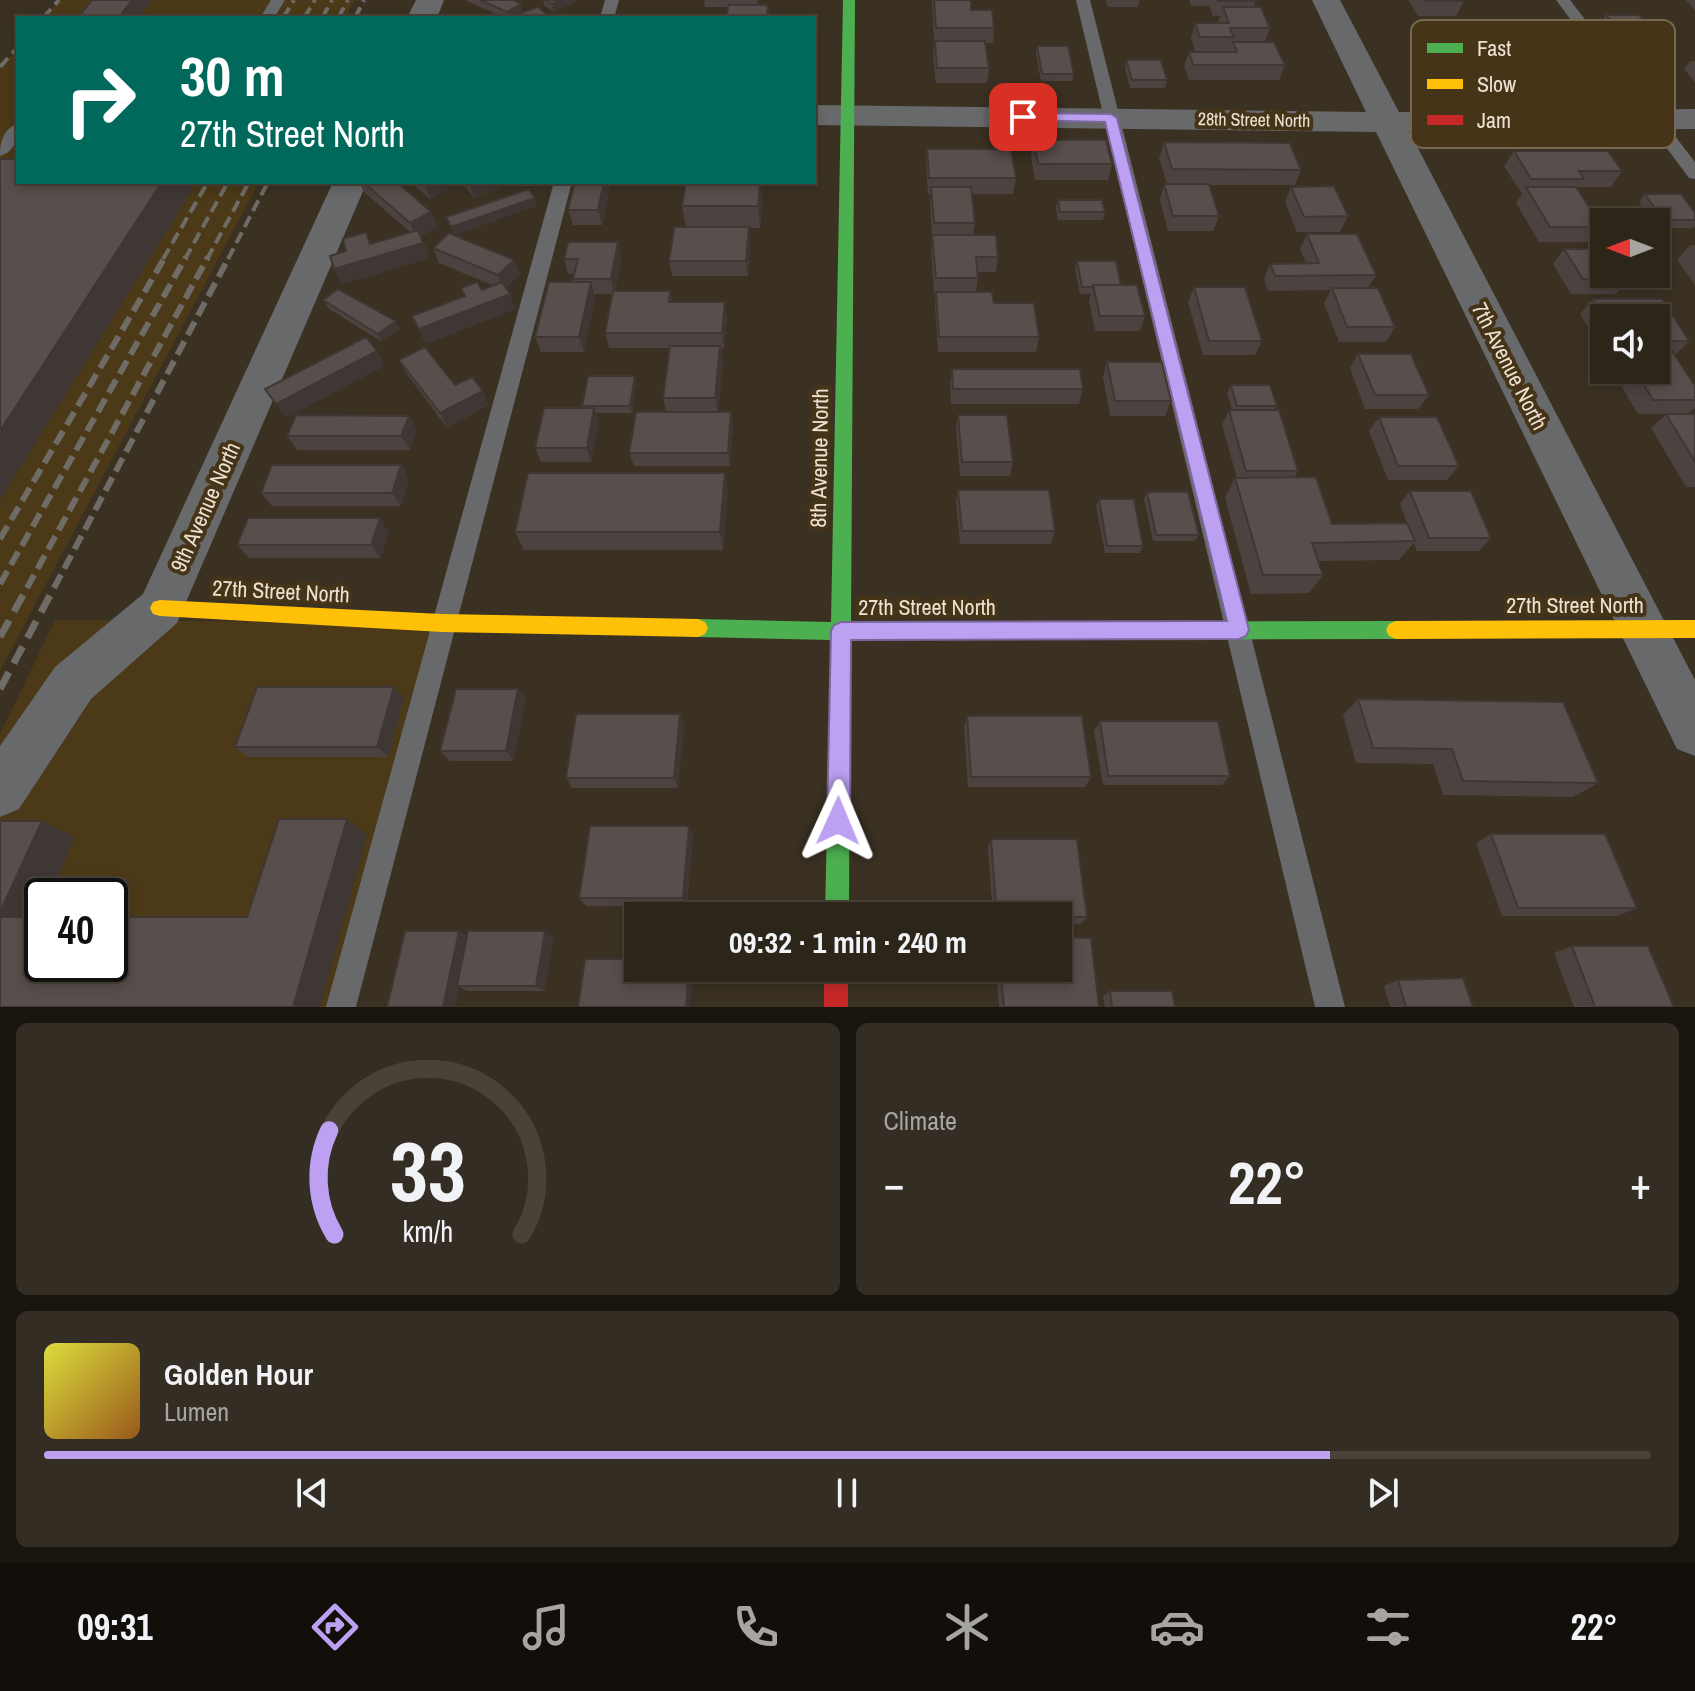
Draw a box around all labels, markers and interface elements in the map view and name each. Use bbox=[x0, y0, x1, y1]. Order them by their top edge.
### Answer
legend bbox=[1411, 20, 1675, 148]
text: Fast bbox=[1477, 33, 1511, 63]
text: 30 m bbox=[180, 38, 285, 113]
icon: right bbox=[48, 48, 152, 152]
text: Slow bbox=[1477, 69, 1516, 99]
pin bbox=[989, 83, 1057, 151]
icon: arrive bbox=[1001, 95, 1045, 139]
text: Jam bbox=[1477, 105, 1511, 135]
street label: 28th Street North bbox=[1198, 106, 1310, 133]
text: 27th Street North bbox=[180, 110, 405, 158]
north arrow bbox=[1590, 208, 1670, 288]
map controls bbox=[1590, 208, 1670, 384]
street label: 7th Avenue North bbox=[1465, 297, 1555, 435]
button: sound bbox=[1590, 304, 1670, 384]
street label: 8th Avenue North bbox=[803, 388, 835, 528]
street label: 9th Avenue North bbox=[163, 437, 247, 577]
street label: 27th Street North bbox=[212, 572, 350, 610]
street label: 27th Street North bbox=[1506, 590, 1644, 620]
street label: 27th Street North bbox=[858, 592, 996, 622]
position arrow bbox=[796, 779, 880, 863]
speed limit sign: 40 bbox=[24, 878, 128, 982]
text: 09:32 · 1 min · 240 m bbox=[729, 922, 967, 962]
text: Climate bbox=[884, 1103, 957, 1138]
text: 33 bbox=[390, 1115, 466, 1227]
text: 22° bbox=[1228, 1142, 1307, 1223]
text: − bbox=[884, 1153, 905, 1213]
text: + bbox=[1630, 1153, 1651, 1213]
text: km/h bbox=[402, 1212, 453, 1251]
text: Golden Hour bbox=[164, 1354, 313, 1394]
text: Lumen bbox=[164, 1394, 229, 1429]
icon: previous bbox=[290, 1471, 334, 1515]
icon: pause bbox=[825, 1471, 869, 1515]
icon: next bbox=[1361, 1471, 1405, 1515]
icon: directions bbox=[307, 1599, 363, 1655]
icon: music bbox=[518, 1599, 574, 1655]
icon: phone bbox=[728, 1599, 784, 1655]
icon: climate bbox=[939, 1599, 995, 1655]
icon: car bbox=[1149, 1599, 1205, 1655]
icon: filters bbox=[1360, 1599, 1416, 1655]
text: 09:31 bbox=[77, 1603, 153, 1651]
text: 22° bbox=[1570, 1603, 1618, 1651]

